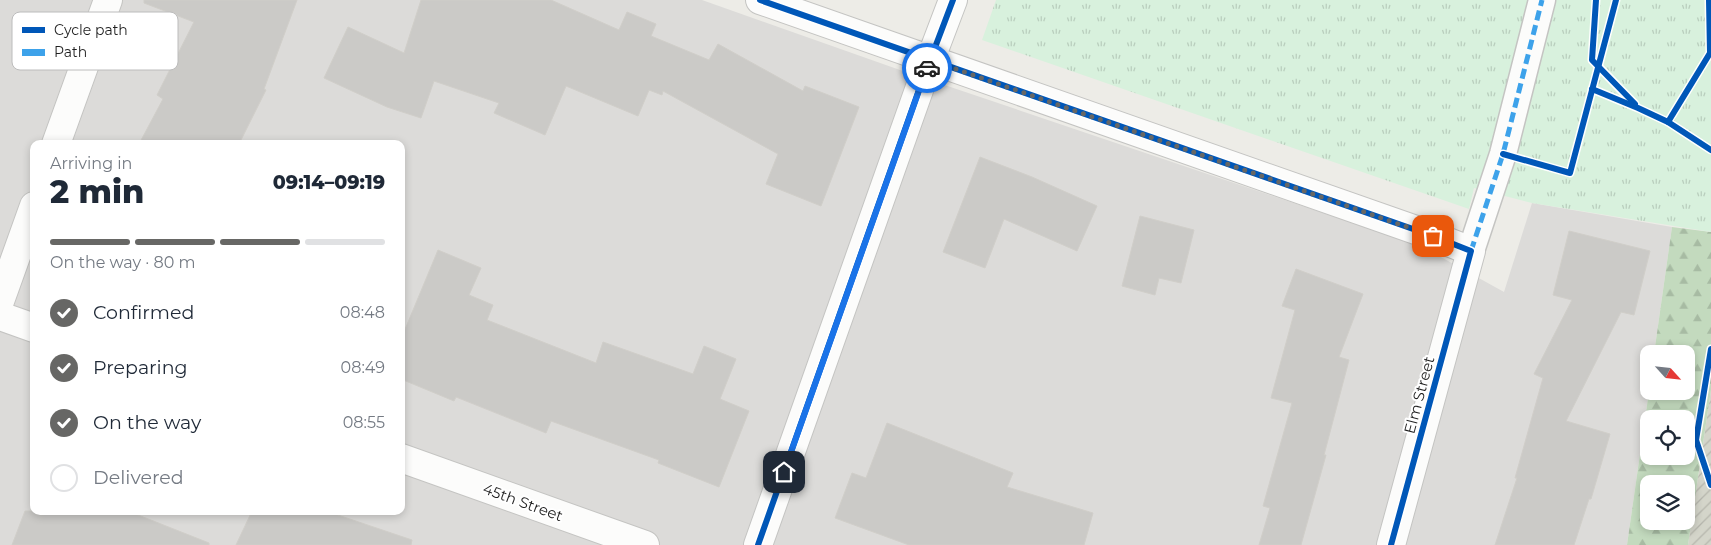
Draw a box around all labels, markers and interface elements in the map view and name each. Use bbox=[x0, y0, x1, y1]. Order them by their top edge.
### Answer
legend bbox=[12, 12, 178, 70]
text: Cycle path bbox=[54, 21, 128, 39]
text: Path bbox=[54, 43, 87, 61]
courier bbox=[902, 43, 952, 93]
icon: car bbox=[913, 54, 941, 82]
text: Arriving in bbox=[50, 154, 132, 173]
text: 09:14–09:19 bbox=[273, 171, 385, 194]
text: 2 min bbox=[50, 172, 144, 211]
pin bbox=[1412, 215, 1454, 257]
icon: bag bbox=[1419, 222, 1447, 250]
text: On the way · 80 m bbox=[50, 253, 196, 272]
icon: check bbox=[50, 299, 78, 327]
text: Confirmed bbox=[93, 301, 194, 324]
text: 08:48 bbox=[340, 303, 385, 322]
north arrow bbox=[1640, 345, 1695, 400]
map controls bbox=[1640, 345, 1695, 530]
icon: check bbox=[50, 354, 78, 382]
street label: Elm Street bbox=[1400, 354, 1438, 436]
text: Preparing bbox=[93, 356, 188, 379]
text: 08:49 bbox=[341, 358, 385, 377]
icon: check bbox=[50, 409, 78, 437]
button: locate bbox=[1640, 410, 1695, 465]
text: On the way bbox=[93, 411, 201, 434]
text: 08:55 bbox=[343, 413, 385, 432]
pin bbox=[763, 451, 805, 493]
icon: home bbox=[770, 458, 798, 486]
text: Delivered bbox=[93, 466, 184, 489]
button: layers bbox=[1640, 475, 1695, 530]
street label: 45th Street bbox=[480, 479, 566, 525]

